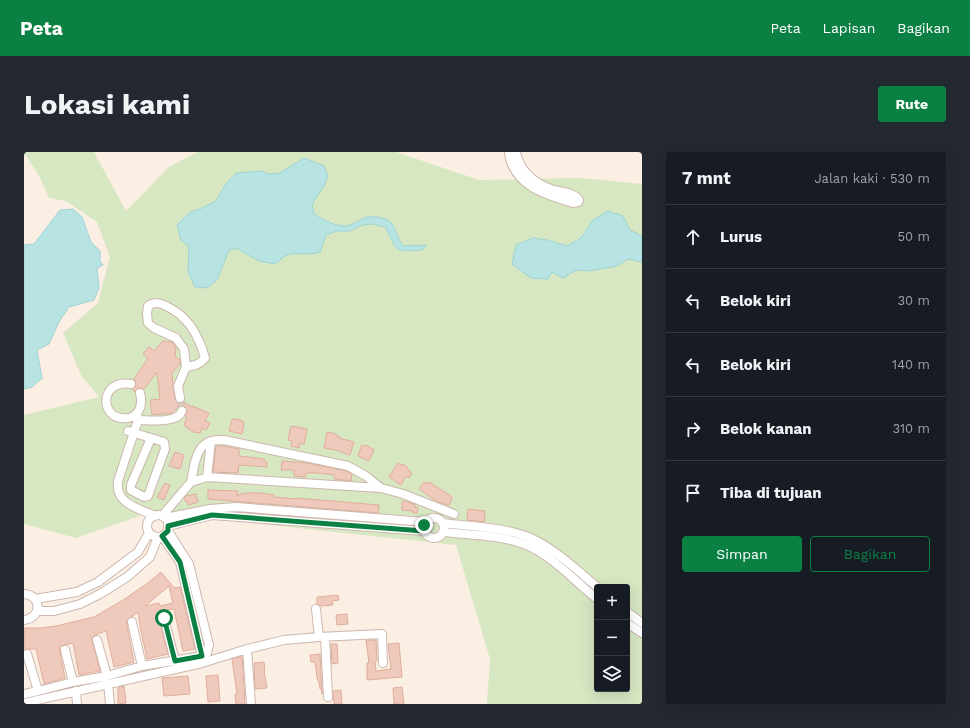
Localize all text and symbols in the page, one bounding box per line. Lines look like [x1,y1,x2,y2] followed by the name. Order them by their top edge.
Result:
[20,17,63,40] text: Peta
[771,20,801,36] text: Peta
[823,20,875,36] text: Lapisan
[897,20,950,36] text: Bagikan
[878,86,946,122] button: Rute
[24,88,190,121] text: Lokasi kami
[682,168,731,188] text: 7 mnt
[814,171,930,186] text: Jalan kaki · 530 m
[682,226,704,248] icon: ahead
[720,228,762,246] text: Lurus
[898,229,930,244] text: 50 m
[682,290,704,312] icon: left
[720,292,791,310] text: Belok kiri
[898,293,930,308] text: 30 m
[682,354,704,376] icon: left
[720,356,791,374] text: Belok kiri
[892,357,930,372] text: 140 m
[682,418,704,440] icon: right
[720,420,811,438] text: Belok kanan
[892,421,930,436] text: 310 m
[682,482,704,504] icon: arrive
[720,484,822,502] text: Tiba di tujuan
[415,516,433,534] route end
[682,536,802,572] button: Simpan
[810,536,930,572] button: Bagikan
[594,584,630,692] map controls
[594,584,630,620] button: +
[155,609,173,627] route start
[594,620,630,656] button: −
[594,656,630,692] button: layers

